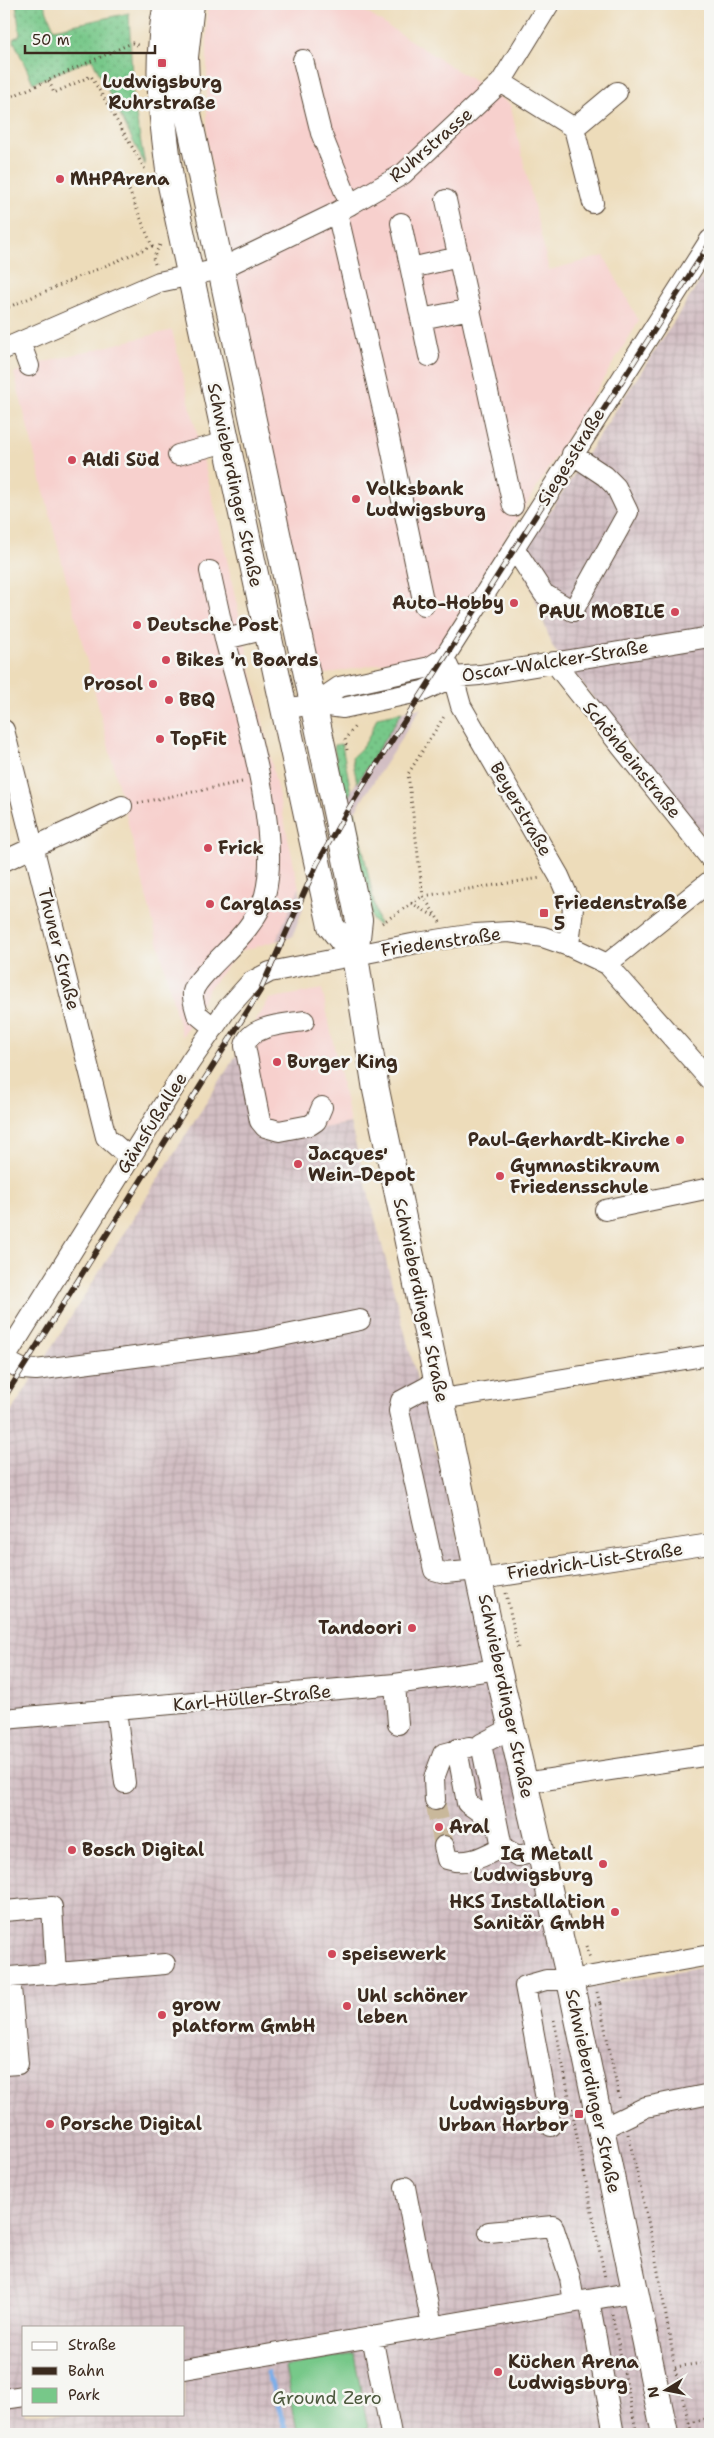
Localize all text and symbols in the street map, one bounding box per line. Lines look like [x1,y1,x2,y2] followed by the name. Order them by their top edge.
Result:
[25,22,155,54] scale bar
[32,30,70,50] text: 50 m
[156,57,168,69] marker: Ludwigsburg Ruhrstraße
[102,70,222,115] place label: Ludwigsburg Ruhrstraße
[384,102,478,188] street label: Ruhrstrasse
[70,167,170,191] place label: MHPArena
[54,173,66,185] marker: MHPArena
[202,381,268,589] street label: Schwieberdinger Straße
[531,404,611,510] street label: Siegesstraße
[82,448,160,472] place label: Aldi Süd
[66,454,78,466] marker: Aldi Süd
[366,477,486,522] place label: Volksbank Ludwigsburg
[350,493,362,505] marker: Volksbank Ludwigsburg
[392,591,504,615] place label: Auto-Hobby
[508,597,520,609] marker: Auto-Hobby
[538,600,665,624] place label: PAUL MOBILE
[669,606,681,618] marker: PAUL MOBILE
[147,613,279,637] place label: Deutsche Post
[131,619,143,631] marker: Deutsche Post
[460,634,650,688] street label: Oscar-Walcker-Straße
[176,648,319,672] place label: Bikes 'n Boards
[160,654,172,666] marker: Bikes 'n Boards
[84,672,143,696] place label: Prosol
[147,678,159,690] marker: Prosol
[179,688,215,712] place label: BBQ
[163,694,175,706] marker: BBQ
[577,696,687,824] street label: Schönbeinstraße
[170,727,227,751] place label: TopFit
[154,733,166,745] marker: TopFit
[484,758,558,860] street label: Beyerstraße
[218,836,264,860] place label: Frick
[202,842,214,854] marker: Frick
[32,885,86,1013] street label: Thuner Straße
[554,891,687,936] place label: Friedenstraße 5
[220,892,301,916] place label: Carglass
[204,898,216,910] marker: Carglass
[538,907,550,919] marker: Friedenstraße 5
[379,922,503,962] street label: Friedenstraße
[287,1050,398,1074] place label: Burger King
[271,1056,283,1068] marker: Burger King
[111,1068,193,1178] street label: Gänsfußallee
[468,1128,670,1152] place label: Paul-Gerhardt-Kirche
[674,1134,686,1146] marker: Paul-Gerhardt-Kirche
[308,1142,416,1187] place label: Jacques' Wein-Depot
[510,1154,660,1199] place label: Gymnastikraum Friedensschule
[292,1158,304,1170] marker: Jacques' Wein-Depot
[494,1170,506,1182] marker: Gymnastikraum Friedensschule
[388,1196,454,1404] street label: Schwieberdinger Straße
[506,1537,684,1585] street label: Friedrich-List-Straße
[473,1592,539,1800] street label: Schwieberdinger Straße
[318,1616,402,1640] place label: Tandoori
[406,1622,418,1634] marker: Tandoori
[172,1679,332,1717] street label: Karl-Hüller-Straße
[449,1815,490,1839] place label: Aral
[433,1821,445,1833] marker: Aral
[82,1838,204,1862] place label: Bosch Digital
[473,1842,593,1887] place label: IG Metall Ludwigsburg
[66,1844,78,1856] marker: Bosch Digital
[597,1858,609,1870] marker: IG Metall Ludwigsburg
[449,1890,605,1935] place label: HKS Installation Sanitär GmbH
[609,1906,621,1918] marker: HKS Installation Sanitär GmbH
[342,1942,447,1966] place label: speisewerk
[326,1948,338,1960] marker: speisewerk
[357,1984,468,2029] place label: Uhl schöner leben
[560,1987,626,2195] street label: Schwieberdinger Straße
[172,1993,316,2038] place label: grow platform GmbH
[341,2000,353,2012] marker: Uhl schöner leben
[156,2009,168,2021] marker: grow platform GmbH
[439,2092,569,2137] place label: Ludwigsburg Urban Harbor
[573,2108,585,2120] marker: Ludwigsburg Urban Harbor
[60,2112,202,2136] place label: Porsche Digital
[44,2118,56,2130] marker: Porsche Digital
[22,2326,185,2416] legend
[68,2335,116,2355] text: Straße
[508,2350,640,2395] place label: Küchen Arena Ludwigsburg
[68,2361,104,2381] text: Bahn
[492,2366,504,2378] marker: Küchen Arena Ludwigsburg
[642,2366,692,2416] north arrow
[68,2385,100,2405] text: Park
[643,2385,663,2399] text: N
[272,2386,382,2410] park label: Ground Zero

